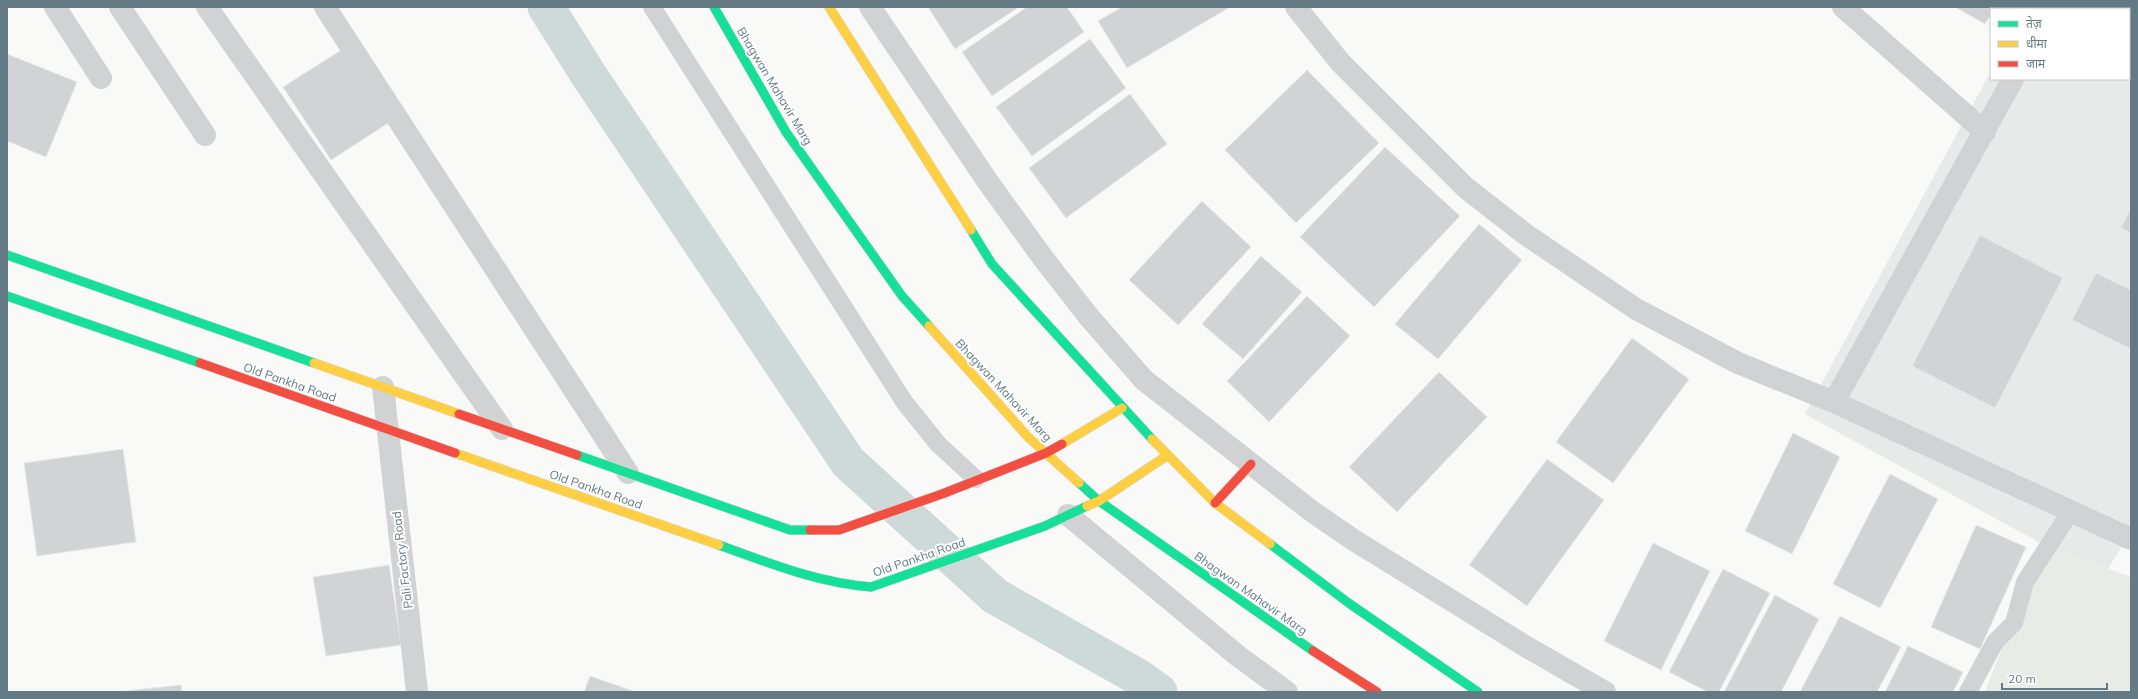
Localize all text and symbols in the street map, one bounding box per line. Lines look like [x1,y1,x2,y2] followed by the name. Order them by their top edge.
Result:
[1990,8,2130,80] legend
[2026,16,2043,31] text: तेज़
[734,24,816,148] street label: Bhagwan Mahavir Marg
[2026,36,2048,51] text: धीमा
[2026,56,2046,71] text: जाम
[953,336,1055,444] street label: Bhagwan Mahavir Marg
[242,359,338,405] street label: Old Pankha Road
[548,466,644,512] street label: Old Pankha Road
[389,511,415,609] street label: Pali Factory Road
[871,534,967,580] street label: Old Pankha Road
[1192,548,1310,638] street label: Bhagwan Mahavir Marg
[2002,665,2107,691] scale bar
[2008,671,2036,686] text: 20 m

